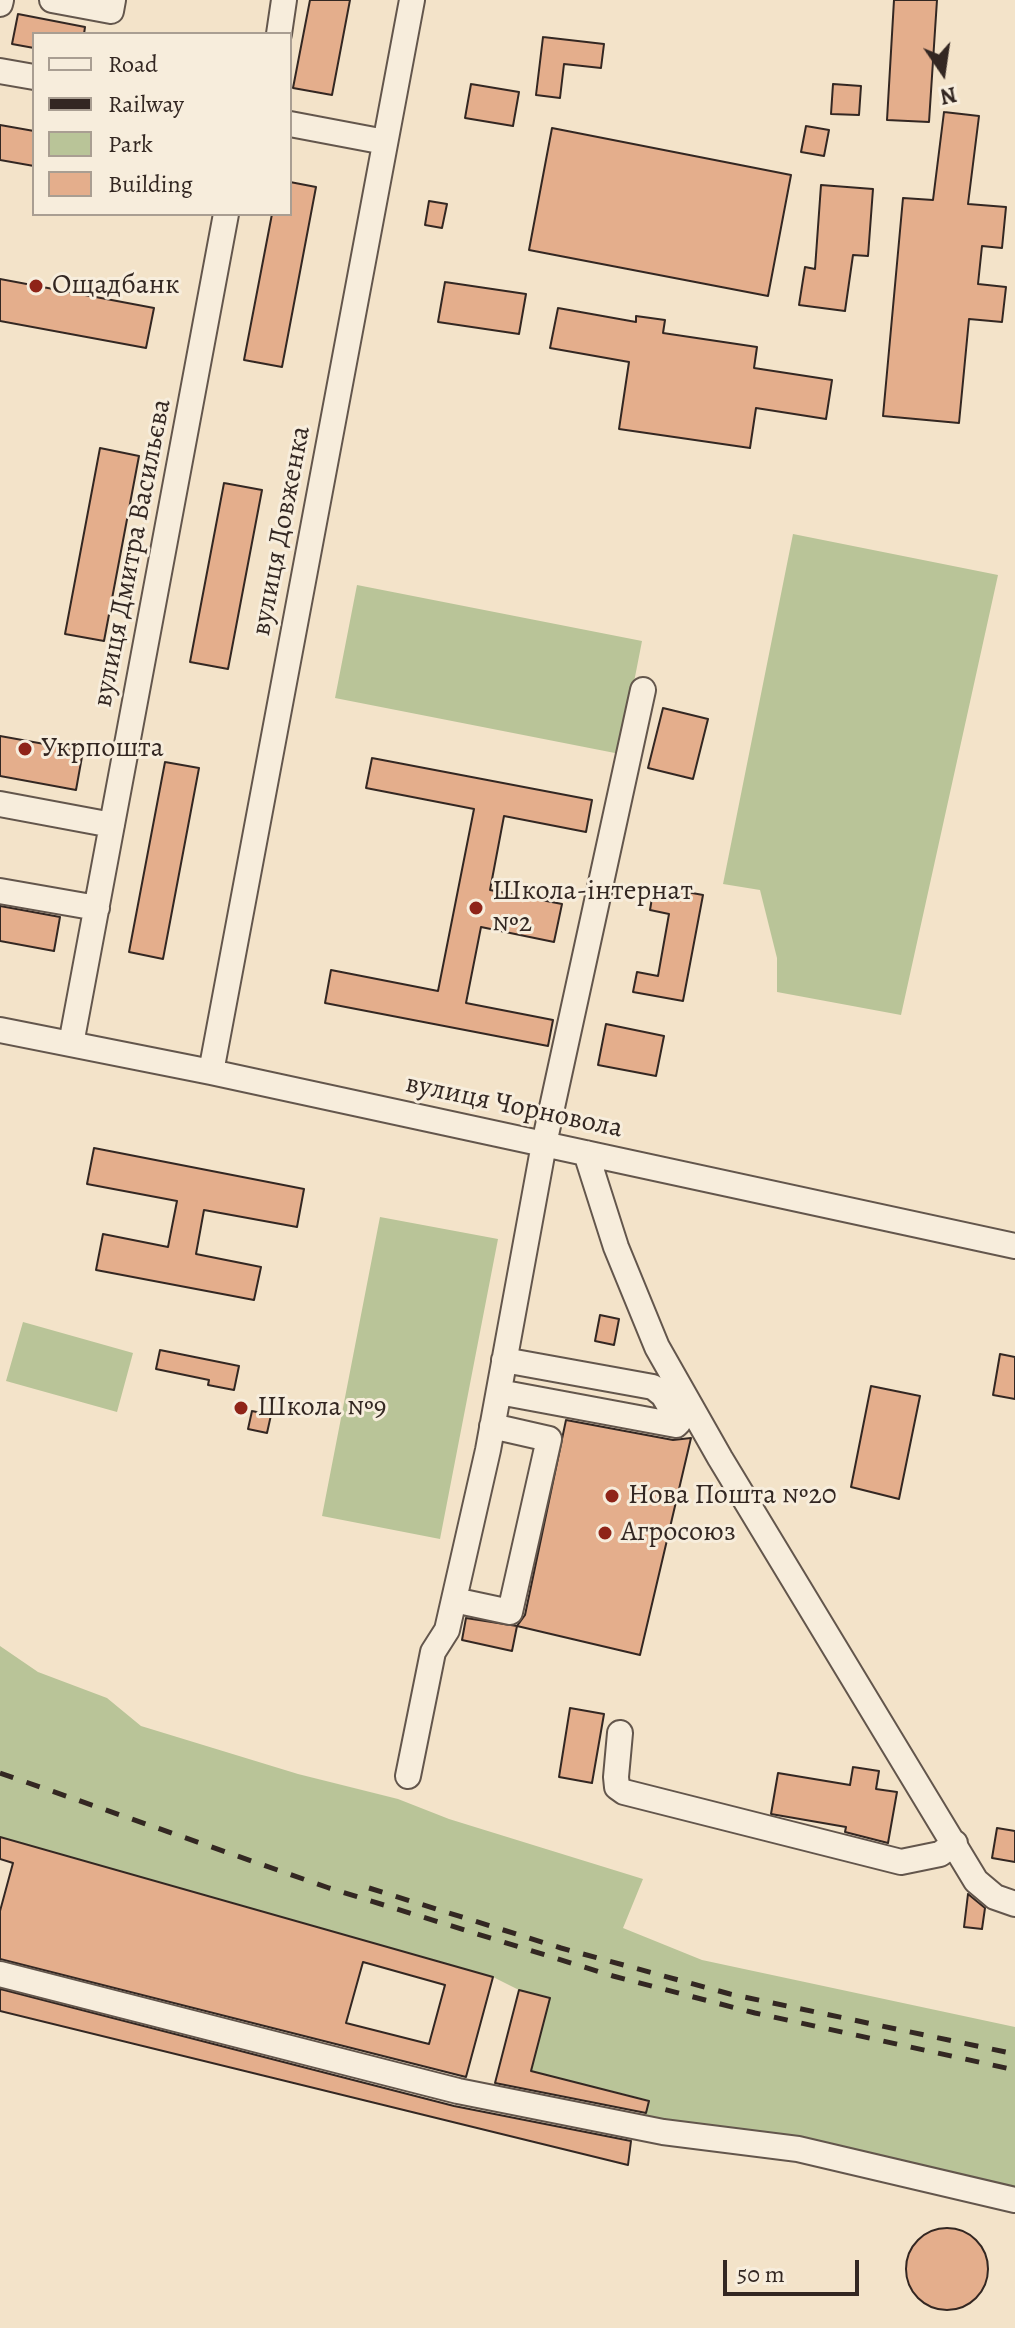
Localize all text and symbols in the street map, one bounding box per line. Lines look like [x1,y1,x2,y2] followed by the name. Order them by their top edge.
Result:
[32,32,292,216] legend
[903,32,983,112] north arrow
[108,48,158,80] text: Road
[937,79,960,112] text: N
[108,88,184,120] text: Railway
[108,128,153,160] text: Park
[108,168,193,200] text: Building
[52,269,179,303] place label: Ощадбанк
[27,277,45,295] marker: Ощадбанк
[87,396,179,710] street label: вулиця Дмитра Васильєва
[245,423,319,639] street label: вулиця Довженка
[41,732,164,766] place label: Укрпошта
[16,740,34,758] marker: Укрпошта
[492,875,693,941] place label: Школа-інтернат №2
[467,899,485,917] marker: Школа-інтернат №2
[403,1068,625,1146] street label: вулиця Чорновола
[257,1391,386,1425] place label: Школа №9
[232,1399,250,1417] marker: Школа №9
[628,1479,837,1513] place label: Нова Пошта №20
[603,1487,621,1505] marker: Нова Пошта №20
[621,1516,736,1550] place label: Агросоюз
[596,1524,614,1542] marker: Агросоюз
[727,2244,863,2294] scale bar
[737,2258,785,2290] text: 50 m

